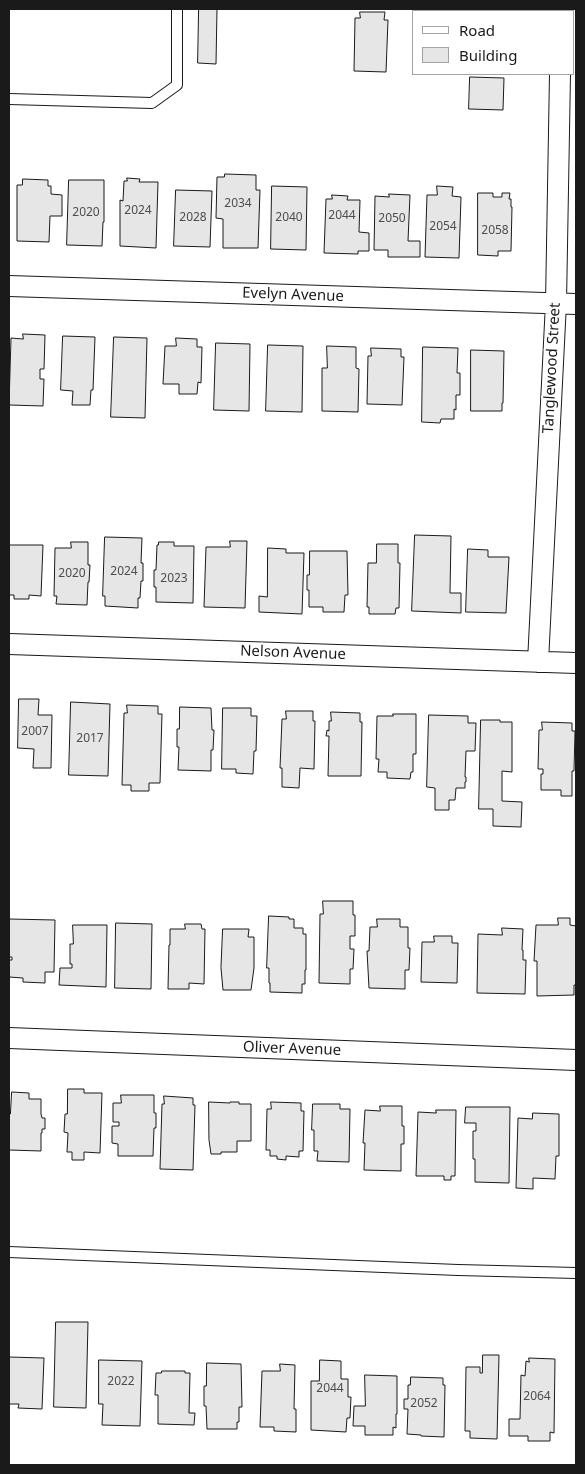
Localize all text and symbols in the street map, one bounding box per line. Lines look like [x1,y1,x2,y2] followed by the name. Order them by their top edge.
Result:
[412,10,575,75] legend
[459,20,495,40] text: Road
[459,45,517,65] text: Building
[224,197,252,211] house number: 2034
[124,204,152,218] house number: 2024
[72,206,100,220] house number: 2020
[328,209,356,223] house number: 2044
[179,211,207,225] house number: 2028
[275,211,303,225] house number: 2040
[378,212,406,226] house number: 2050
[429,220,457,234] house number: 2054
[481,224,509,238] house number: 2058
[242,284,344,306] street label: Evelyn Avenue
[540,302,564,434] street label: Tanglewood Street
[110,565,138,579] house number: 2024
[58,567,86,581] house number: 2020
[160,572,188,586] house number: 2023
[240,642,346,664] street label: Nelson Avenue
[21,725,49,739] house number: 2007
[76,732,104,746] house number: 2017
[243,1038,341,1060] street label: Oliver Avenue
[107,1375,135,1389] house number: 2022
[316,1382,344,1396] house number: 2044
[523,1390,551,1404] house number: 2064
[410,1397,438,1411] house number: 2052

